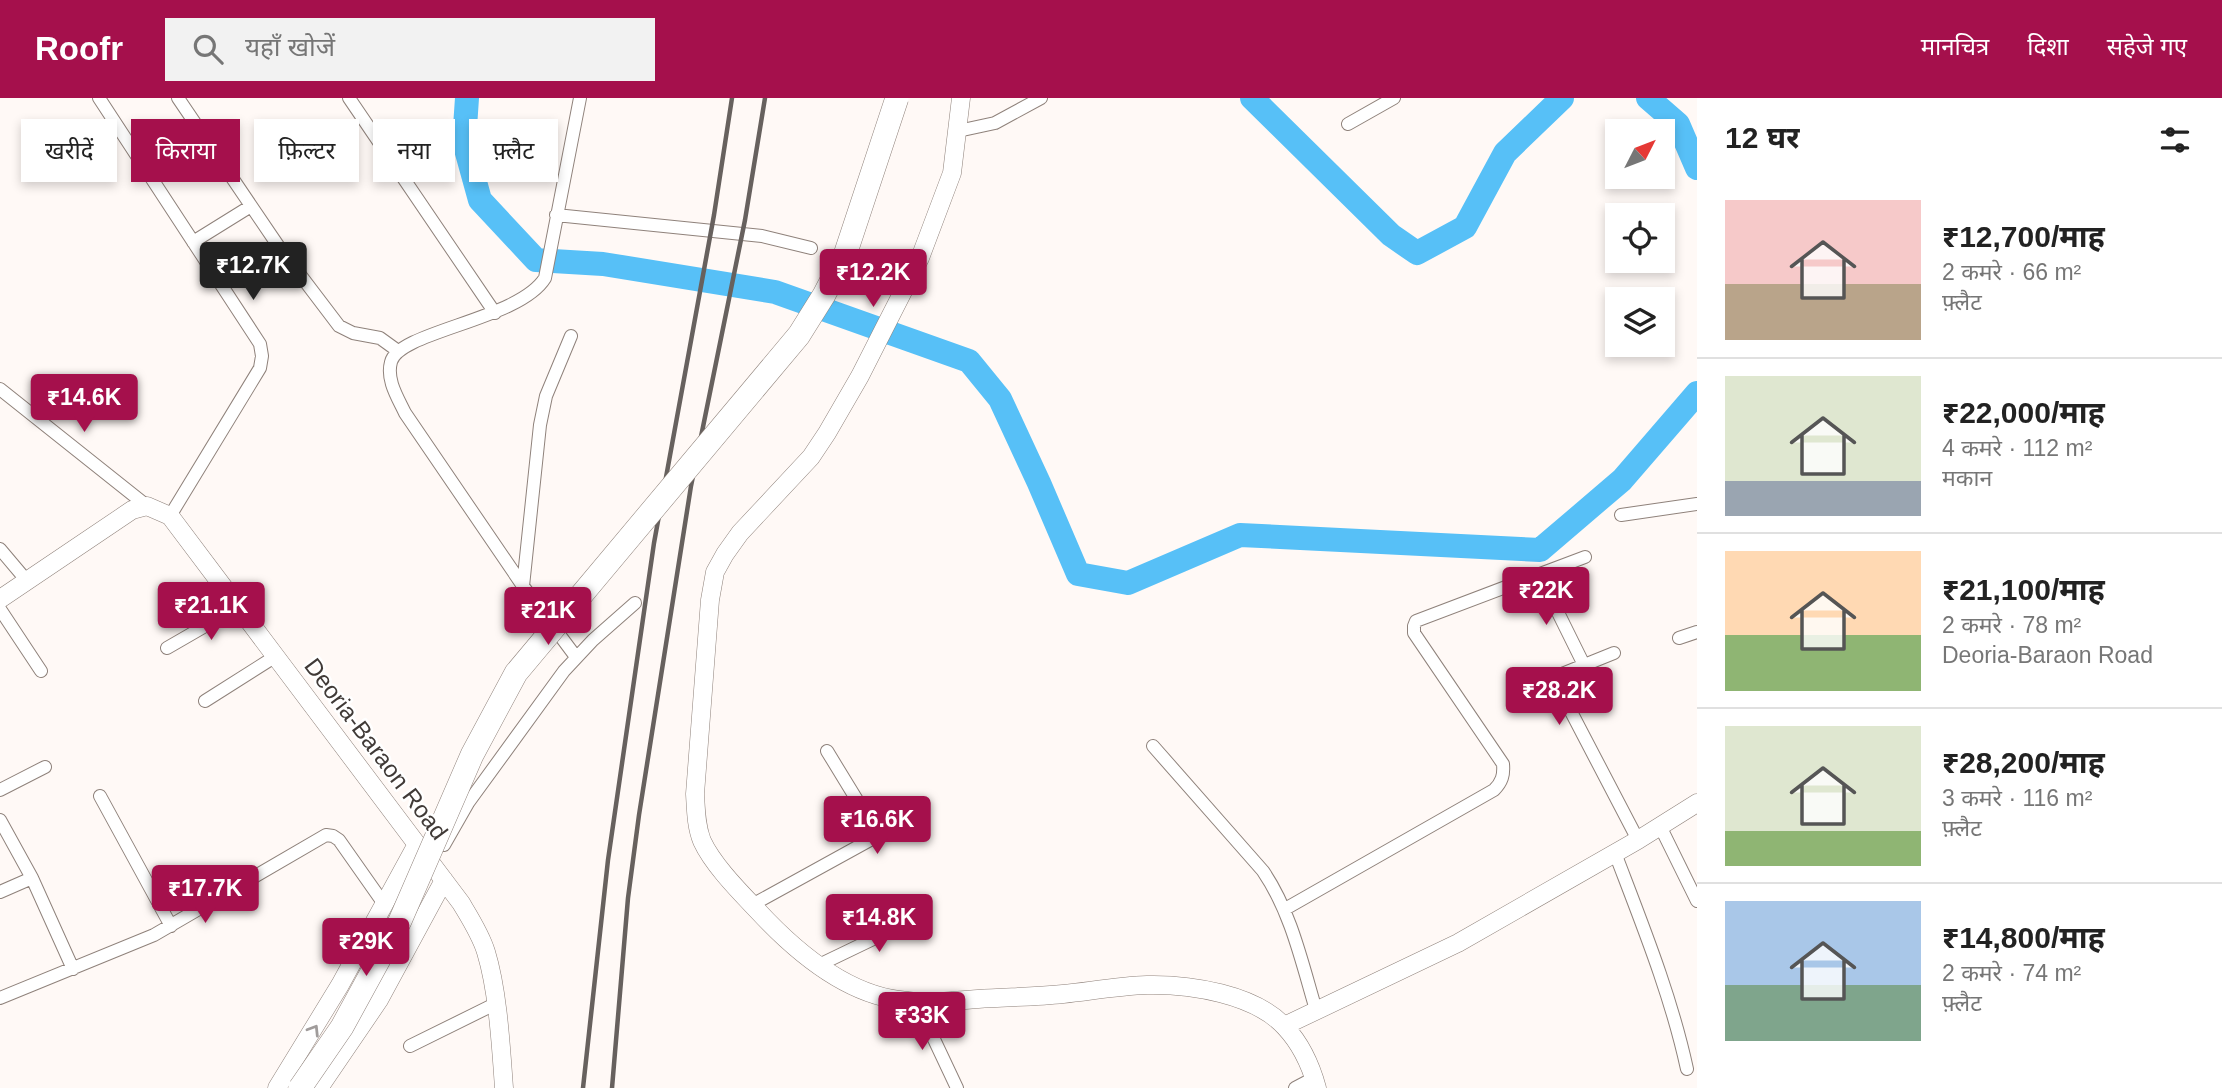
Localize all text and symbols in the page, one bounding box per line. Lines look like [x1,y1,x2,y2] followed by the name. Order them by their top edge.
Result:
[165,18,655,81] search box
[35,30,123,67] text: Roofr
[189,30,227,68] icon: search
[245,32,335,62] text: यहाँ खोजें
[1921,33,1989,60] text: मानचित्र
[2027,33,2069,60] text: दिशा
[2107,33,2187,60] text: सहेजे गए
[21,119,117,182] chip: खरीदें
[131,119,240,182] chip: किराया
[254,119,359,182] chip: फ़िल्टर
[373,119,455,182] chip: नया
[469,119,558,182] chip: फ़्लैट
[1605,119,1675,189] north arrow
[1605,119,1675,357] map controls
[1725,121,1799,154] text: 12 घर
[2156,121,2194,159] icon: filters
[1605,203,1675,273] button: locate
[1942,220,2105,253] text: ₹12,700/माह
[1781,228,1865,312] icon: home
[196,242,310,302] pin: ₹12.7K
[816,250,930,309] pin: ₹12.2K
[216,252,290,278] text: ₹12.7K
[836,259,910,285] text: ₹12.2K
[1942,259,2081,285] text: 2 कमरे · 66 m²
[1605,287,1675,357] button: layers
[1942,289,1982,315] text: फ़्लैट
[27,374,141,434] pin: ₹14.6K
[47,384,121,410] text: ₹14.6K
[1942,396,2105,429] text: ₹22,000/माह
[1781,404,1865,488] icon: home
[1942,435,2092,461] text: 4 कमरे · 112 m²
[1942,465,1992,491] text: मकान
[1505,568,1587,627] pin: ₹22K
[1942,573,2105,606] text: ₹21,100/माह
[1518,577,1574,603] text: ₹22K
[1781,579,1865,663] icon: home
[154,582,268,642] pin: ₹21.1K
[507,588,589,647] pin: ₹21K
[174,592,248,618] text: ₹21.1K
[520,597,576,623] text: ₹21K
[1942,612,2081,638] text: 2 कमरे · 78 m²
[1942,642,2153,668] text: Deoria-Baraon Road
[299,653,453,845] street label: Deoria-Baraon Road
[1502,668,1616,727] pin: ₹28.2K
[1522,677,1596,703] text: ₹28.2K
[1942,746,2105,779] text: ₹28,200/माह
[1781,754,1865,838] icon: home
[1942,785,2092,811] text: 3 कमरे · 116 m²
[820,796,934,856] pin: ₹16.6K
[840,806,914,832] text: ₹16.6K
[1942,815,1982,841] text: फ़्लैट
[148,866,262,925] pin: ₹17.7K
[168,875,242,901] text: ₹17.7K
[822,894,936,954] pin: ₹14.8K
[842,904,916,930] text: ₹14.8K
[325,918,407,978] pin: ₹29K
[1942,921,2105,954] text: ₹14,800/माह
[338,928,394,954] text: ₹29K
[1781,929,1865,1013] icon: home
[1942,960,2081,986] text: 2 कमरे · 74 m²
[1942,990,1982,1016] text: फ़्लैट
[881,992,963,1052] pin: ₹33K
[894,1002,950,1028] text: ₹33K
[305,1025,318,1038] one-way arrow

